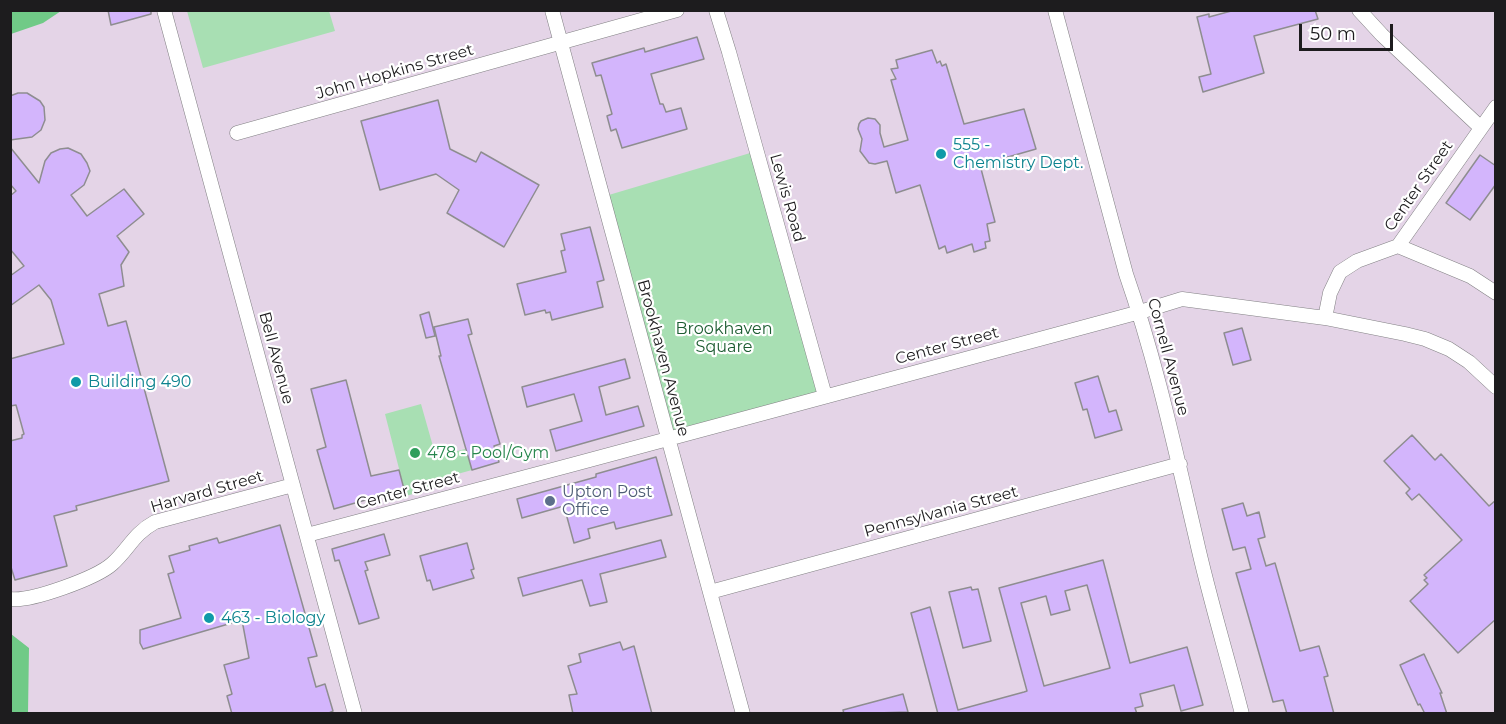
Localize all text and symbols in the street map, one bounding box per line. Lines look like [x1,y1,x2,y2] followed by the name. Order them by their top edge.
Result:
[1302,12,1396,50] scale bar
[1310,23,1356,45] text: 50 m
[314,40,476,104] street label: John Hopkins Street
[953,135,1083,173] place label: 555 - Chemistry Dept.
[1381,137,1457,235] street label: Center Street
[934,147,948,161] marker: 555 - Chemistry Dept.
[765,152,809,244] street label: Lewis Road
[633,278,693,438] street label: Brookhaven Avenue
[1143,296,1193,418] street label: Cornell Avenue
[254,310,298,406] street label: Bell Avenue
[676,319,772,357] park label: Brookhaven Square
[893,323,1001,369] street label: Center Street
[88,372,191,392] place label: Building 490
[69,375,83,389] marker: Building 490
[427,443,549,463] place label: 478 - Pool/Gym
[408,446,422,460] marker: 478 - Pool/Gym
[148,467,266,517] street label: Harvard Street
[354,468,462,514] street label: Center Street
[562,482,652,520] place label: Upton Post Office
[862,482,1020,542] street label: Pennsylvania Street
[543,494,557,508] marker: Upton Post Office
[221,608,325,628] place label: 463 - Biology
[202,611,216,625] marker: 463 - Biology

